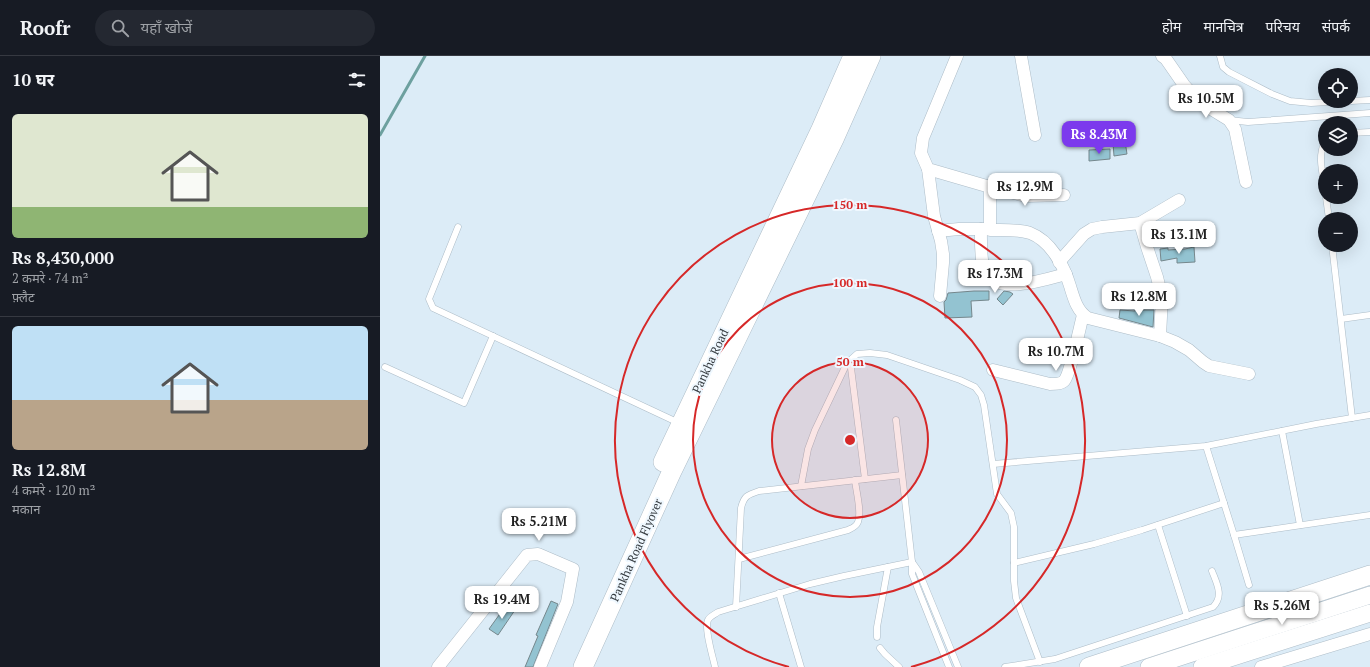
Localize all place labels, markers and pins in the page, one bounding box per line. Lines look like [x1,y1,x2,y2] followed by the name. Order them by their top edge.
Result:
[1165,85,1247,119] pin: Rs 10.5M
[1058,121,1140,155] pin: Rs 8.43M
[984,173,1066,207] pin: Rs 12.9M
[1138,221,1220,255] pin: Rs 13.1M
[954,260,1036,294] pin: Rs 17.3M
[1098,283,1180,317] pin: Rs 12.8M
[1015,338,1097,372] pin: Rs 10.7M
[843,433,857,447] centre of rings
[498,508,580,542] pin: Rs 5.21M
[461,586,543,620] pin: Rs 19.4M
[1241,592,1323,626] pin: Rs 5.26M

